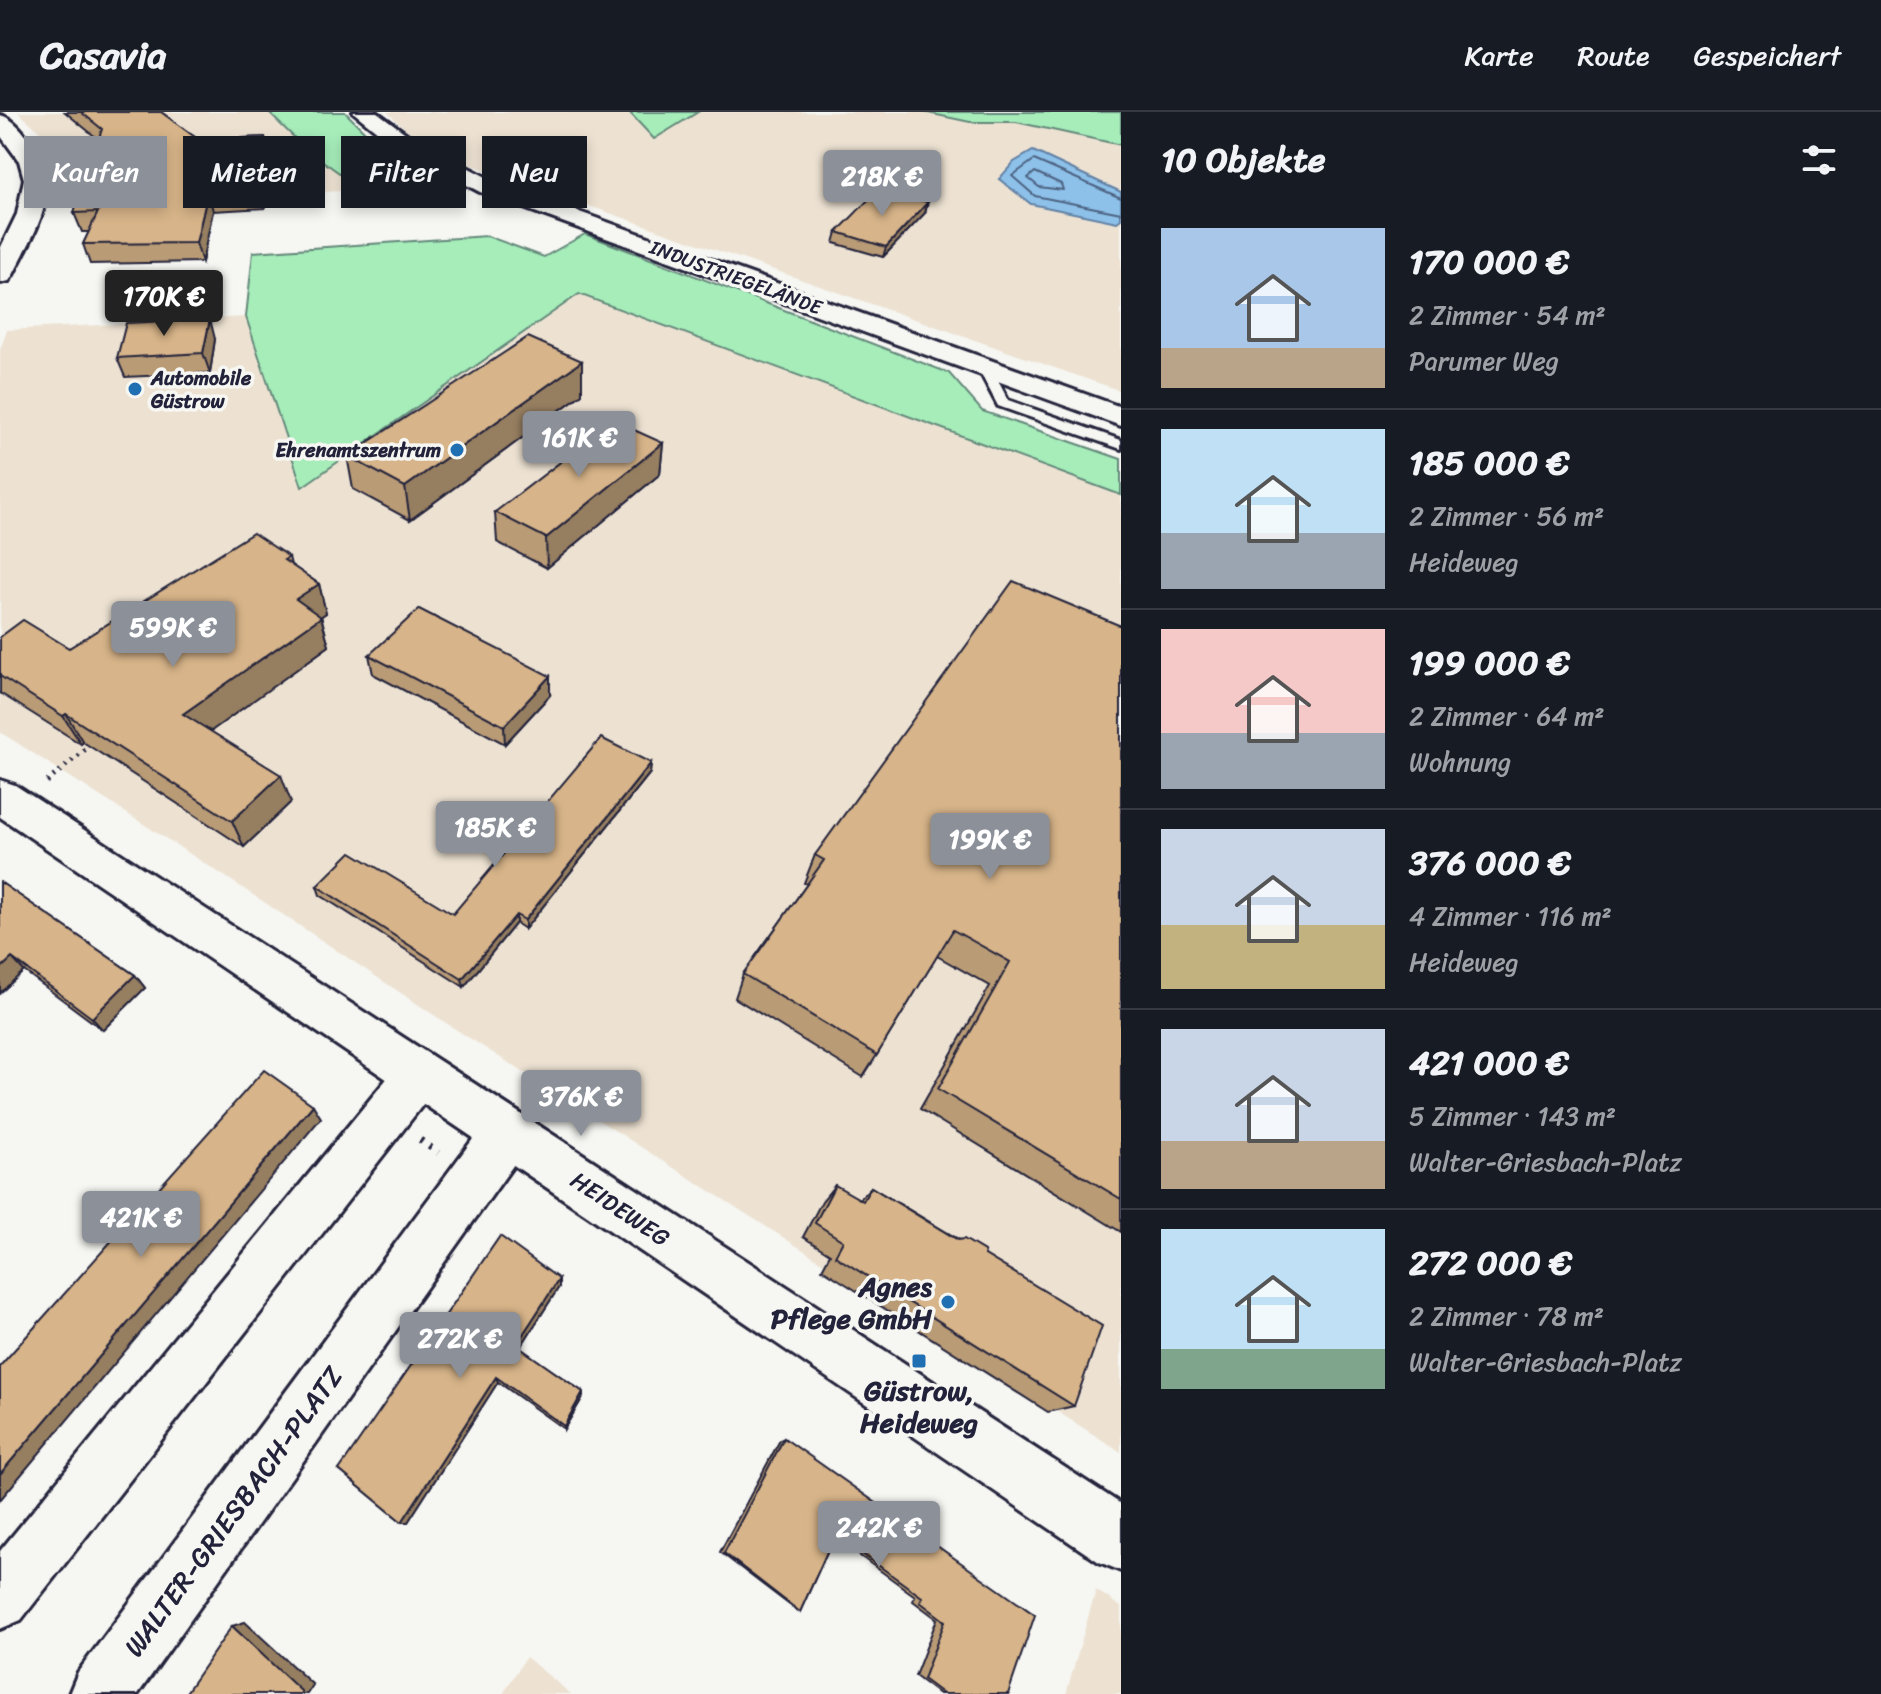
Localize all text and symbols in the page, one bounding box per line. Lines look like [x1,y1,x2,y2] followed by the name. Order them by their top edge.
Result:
[40,22,167,89] text: Casavia
[1464,31,1534,80] text: Karte
[1578,31,1650,80] text: Route
[1694,31,1841,80] text: Gespeichert
[1161,130,1326,190] text: 10 Objekte
[24,136,167,208] chip: Kaufen
[183,136,325,208] chip: Mieten
[341,136,466,208] chip: Filter
[482,136,587,208] chip: Neu
[1797,138,1841,182] icon: filters
[817,150,947,218] pin: 218K €
[841,153,923,199] text: 218K €
[644,230,829,326] street label: INDUSTRIEGELÄNDE
[1409,232,1569,292] text: 170 000 €
[1225,260,1321,356] icon: home
[99,270,229,338] pin: 170K €
[123,273,205,319] text: 170K €
[1409,292,1606,338] text: 2 Zimmer · 54 m²
[1409,338,1559,384] text: Parumer Weg
[150,361,252,419] place label: Automobile Güstrow
[126,380,144,398] marker: Automobile Güstrow
[514,411,644,479] pin: 161K €
[541,414,617,460] text: 161K €
[275,433,441,468] place label: Ehrenamtszentrum
[1409,433,1570,493] text: 185 000 €
[448,441,466,459] marker: Ehrenamtszentrum
[1225,461,1321,557] icon: home
[1409,493,1604,539] text: 2 Zimmer · 56 m²
[1409,539,1519,585] text: Heideweg
[108,601,238,669] pin: 599K €
[129,604,217,650] text: 599K €
[1409,633,1570,693] text: 199 000 €
[1225,661,1321,757] icon: home
[1409,693,1605,739] text: 2 Zimmer · 64 m²
[1409,739,1511,785] text: Wohnung
[430,801,560,869] pin: 185K €
[454,804,536,850] text: 185K €
[925,813,1055,881] pin: 199K €
[949,816,1031,862] text: 199K €
[1409,833,1571,893] text: 376 000 €
[1225,861,1321,957] icon: home
[1409,893,1612,939] text: 4 Zimmer · 116 m²
[1409,939,1519,985] text: Heideweg
[1409,1033,1569,1093] text: 421 000 €
[1225,1061,1321,1157] icon: home
[516,1070,646,1138] pin: 376K €
[539,1073,623,1119] text: 376K €
[1409,1093,1616,1139] text: 5 Zimmer · 143 m²
[1409,1139,1682,1185] text: Walter-Griesbach-Platz
[561,1160,679,1258] street label: HEIDEWEG
[76,1191,206,1259] pin: 421K €
[100,1194,182,1240] text: 421K €
[1409,1233,1572,1293] text: 272 000 €
[1225,1261,1321,1357] icon: home
[771,1262,933,1343] place label: Agnes Pflege GmbH
[939,1293,957,1311] marker: Agnes Pflege GmbH
[1409,1293,1604,1339] text: 2 Zimmer · 78 m²
[395,1312,525,1380] pin: 272K €
[418,1315,502,1361] text: 272K €
[1409,1339,1682,1385] text: Walter-Griesbach-Platz
[910,1352,928,1370] marker: Güstrow, Heideweg
[110,1355,356,1668] street label: WALTER-GRIESBACH-PLATZ
[860,1366,978,1447] place label: Güstrow, Heideweg
[814,1501,944,1569] pin: 242K €
[836,1504,922,1550] text: 242K €

